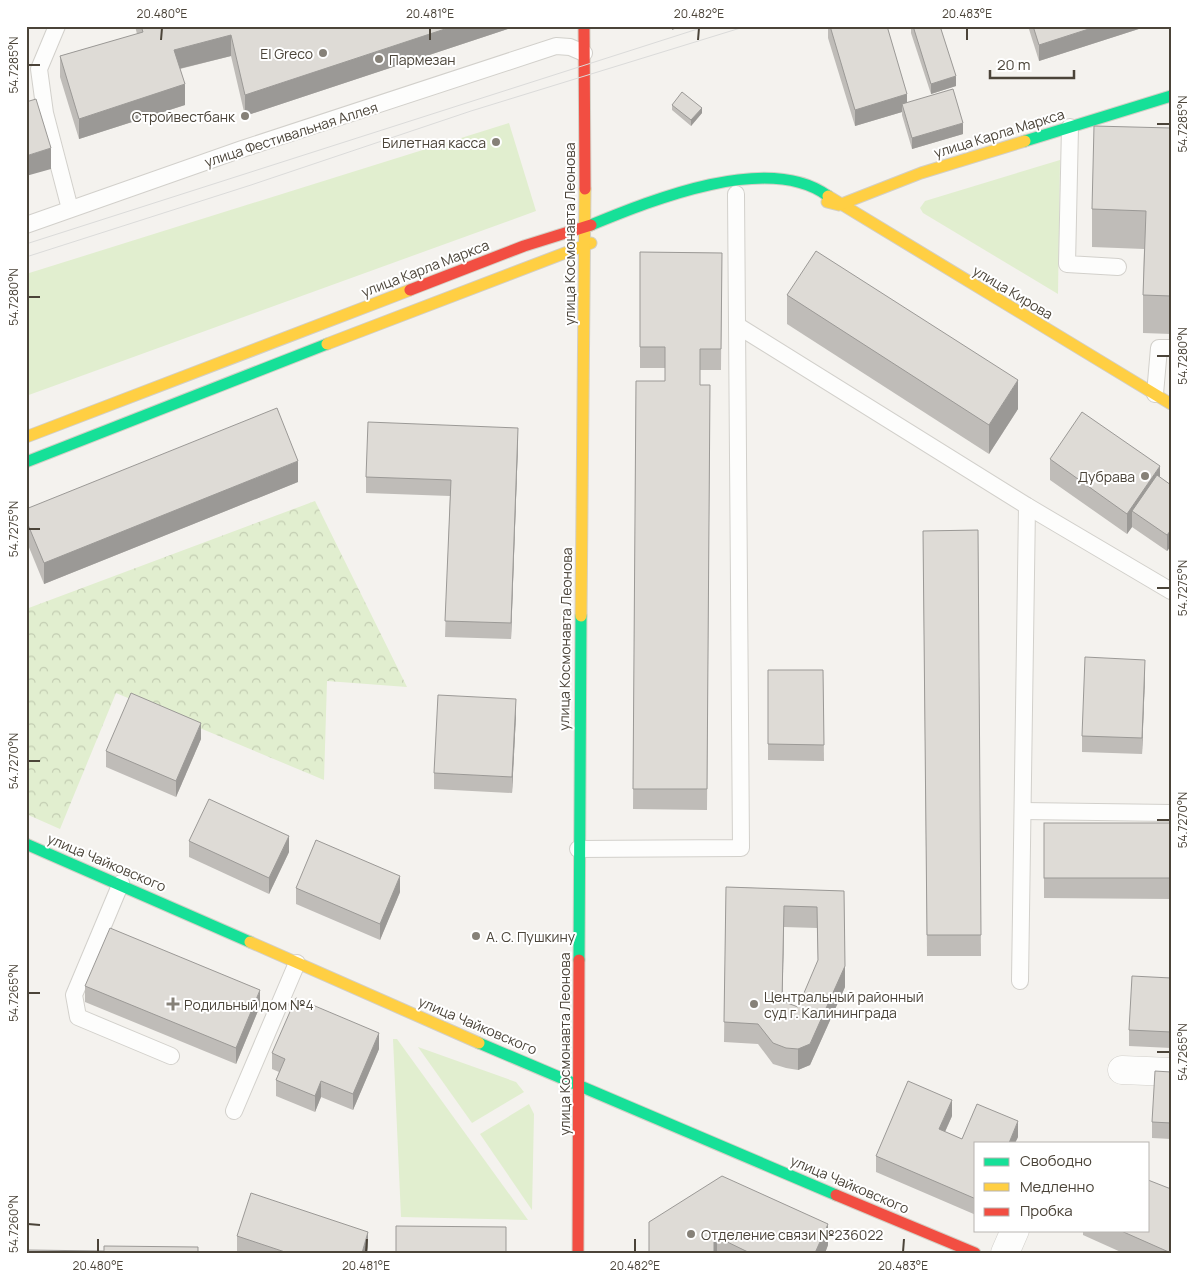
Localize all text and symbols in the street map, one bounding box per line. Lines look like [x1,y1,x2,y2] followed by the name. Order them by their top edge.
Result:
[137,5,188,22] text: 20.480°E
[406,5,454,22] text: 20.481°E
[674,5,724,22] text: 20.482°E
[942,5,992,22] text: 20.483°E
[5,36,22,94] text: 54.7285°N
[260,44,313,63] place label: El Greco
[317,47,329,59] marker: El Greco
[990,48,1073,80] scale bar
[389,50,455,69] place label: Пармезан
[373,53,385,65] marker: Пармезан
[997,54,1030,75] text: 20 m
[1174,95,1191,153] text: 54.7285°N
[202,97,380,171] street label: улица Фестивальная Аллея
[931,104,1067,162] street label: улица Карла Маркса
[132,107,236,126] place label: Стройвестбанк
[239,110,251,122] marker: Стройвестбанк
[382,133,486,152] place label: Билетная касса
[490,136,502,148] marker: Билетная касса
[560,142,579,326] street label: улица Космонавта Леонова
[358,235,492,301] street label: улица Карла Маркса
[969,261,1057,323] street label: улица Кирова
[5,268,22,326] text: 54.7280°N
[1174,327,1191,385] text: 54.7280°N
[1078,467,1135,486] place label: Дубрава
[1139,470,1151,482] marker: Дубрава
[5,501,22,557] text: 54.7275°N
[554,547,576,731] street label: улица Космонавта Леонова
[1174,560,1191,616] text: 54.7275°N
[5,733,22,789] text: 54.7270°N
[1174,792,1191,848] text: 54.7270°N
[45,828,169,896] street label: улица Чайковского
[486,927,576,946] place label: А. С. Пушкину
[470,930,482,942] marker: А. С. Пушкину
[555,952,574,1136] street label: улица Космонавта Леонова
[5,964,22,1022] text: 54.7265°N
[764,987,924,1022] place label: Центральный районный суд г. Калининграда
[416,991,540,1059] street label: улица Чайковского
[184,995,314,1014] place label: Родильный дом №4
[166,997,180,1011] marker: Родильный дом №4
[748,998,760,1010] marker: Центральный районный суд г. Калининграда
[1174,1023,1191,1081] text: 54.7265°N
[974,1142,1150,1232] legend
[788,1150,912,1218] street label: улица Чайковского
[1020,1150,1092,1171] text: Свободно
[1020,1176,1094,1197] text: Медленно
[5,1195,22,1253] text: 54.7260°N
[1020,1200,1073,1221] text: Пробка
[701,1225,883,1244] place label: Отделение связи №236022
[685,1228,697,1240] marker: Отделение связи №236022
[73,1257,124,1274] text: 20.480°E
[342,1257,390,1274] text: 20.481°E
[610,1257,660,1274] text: 20.482°E
[878,1257,928,1274] text: 20.483°E

